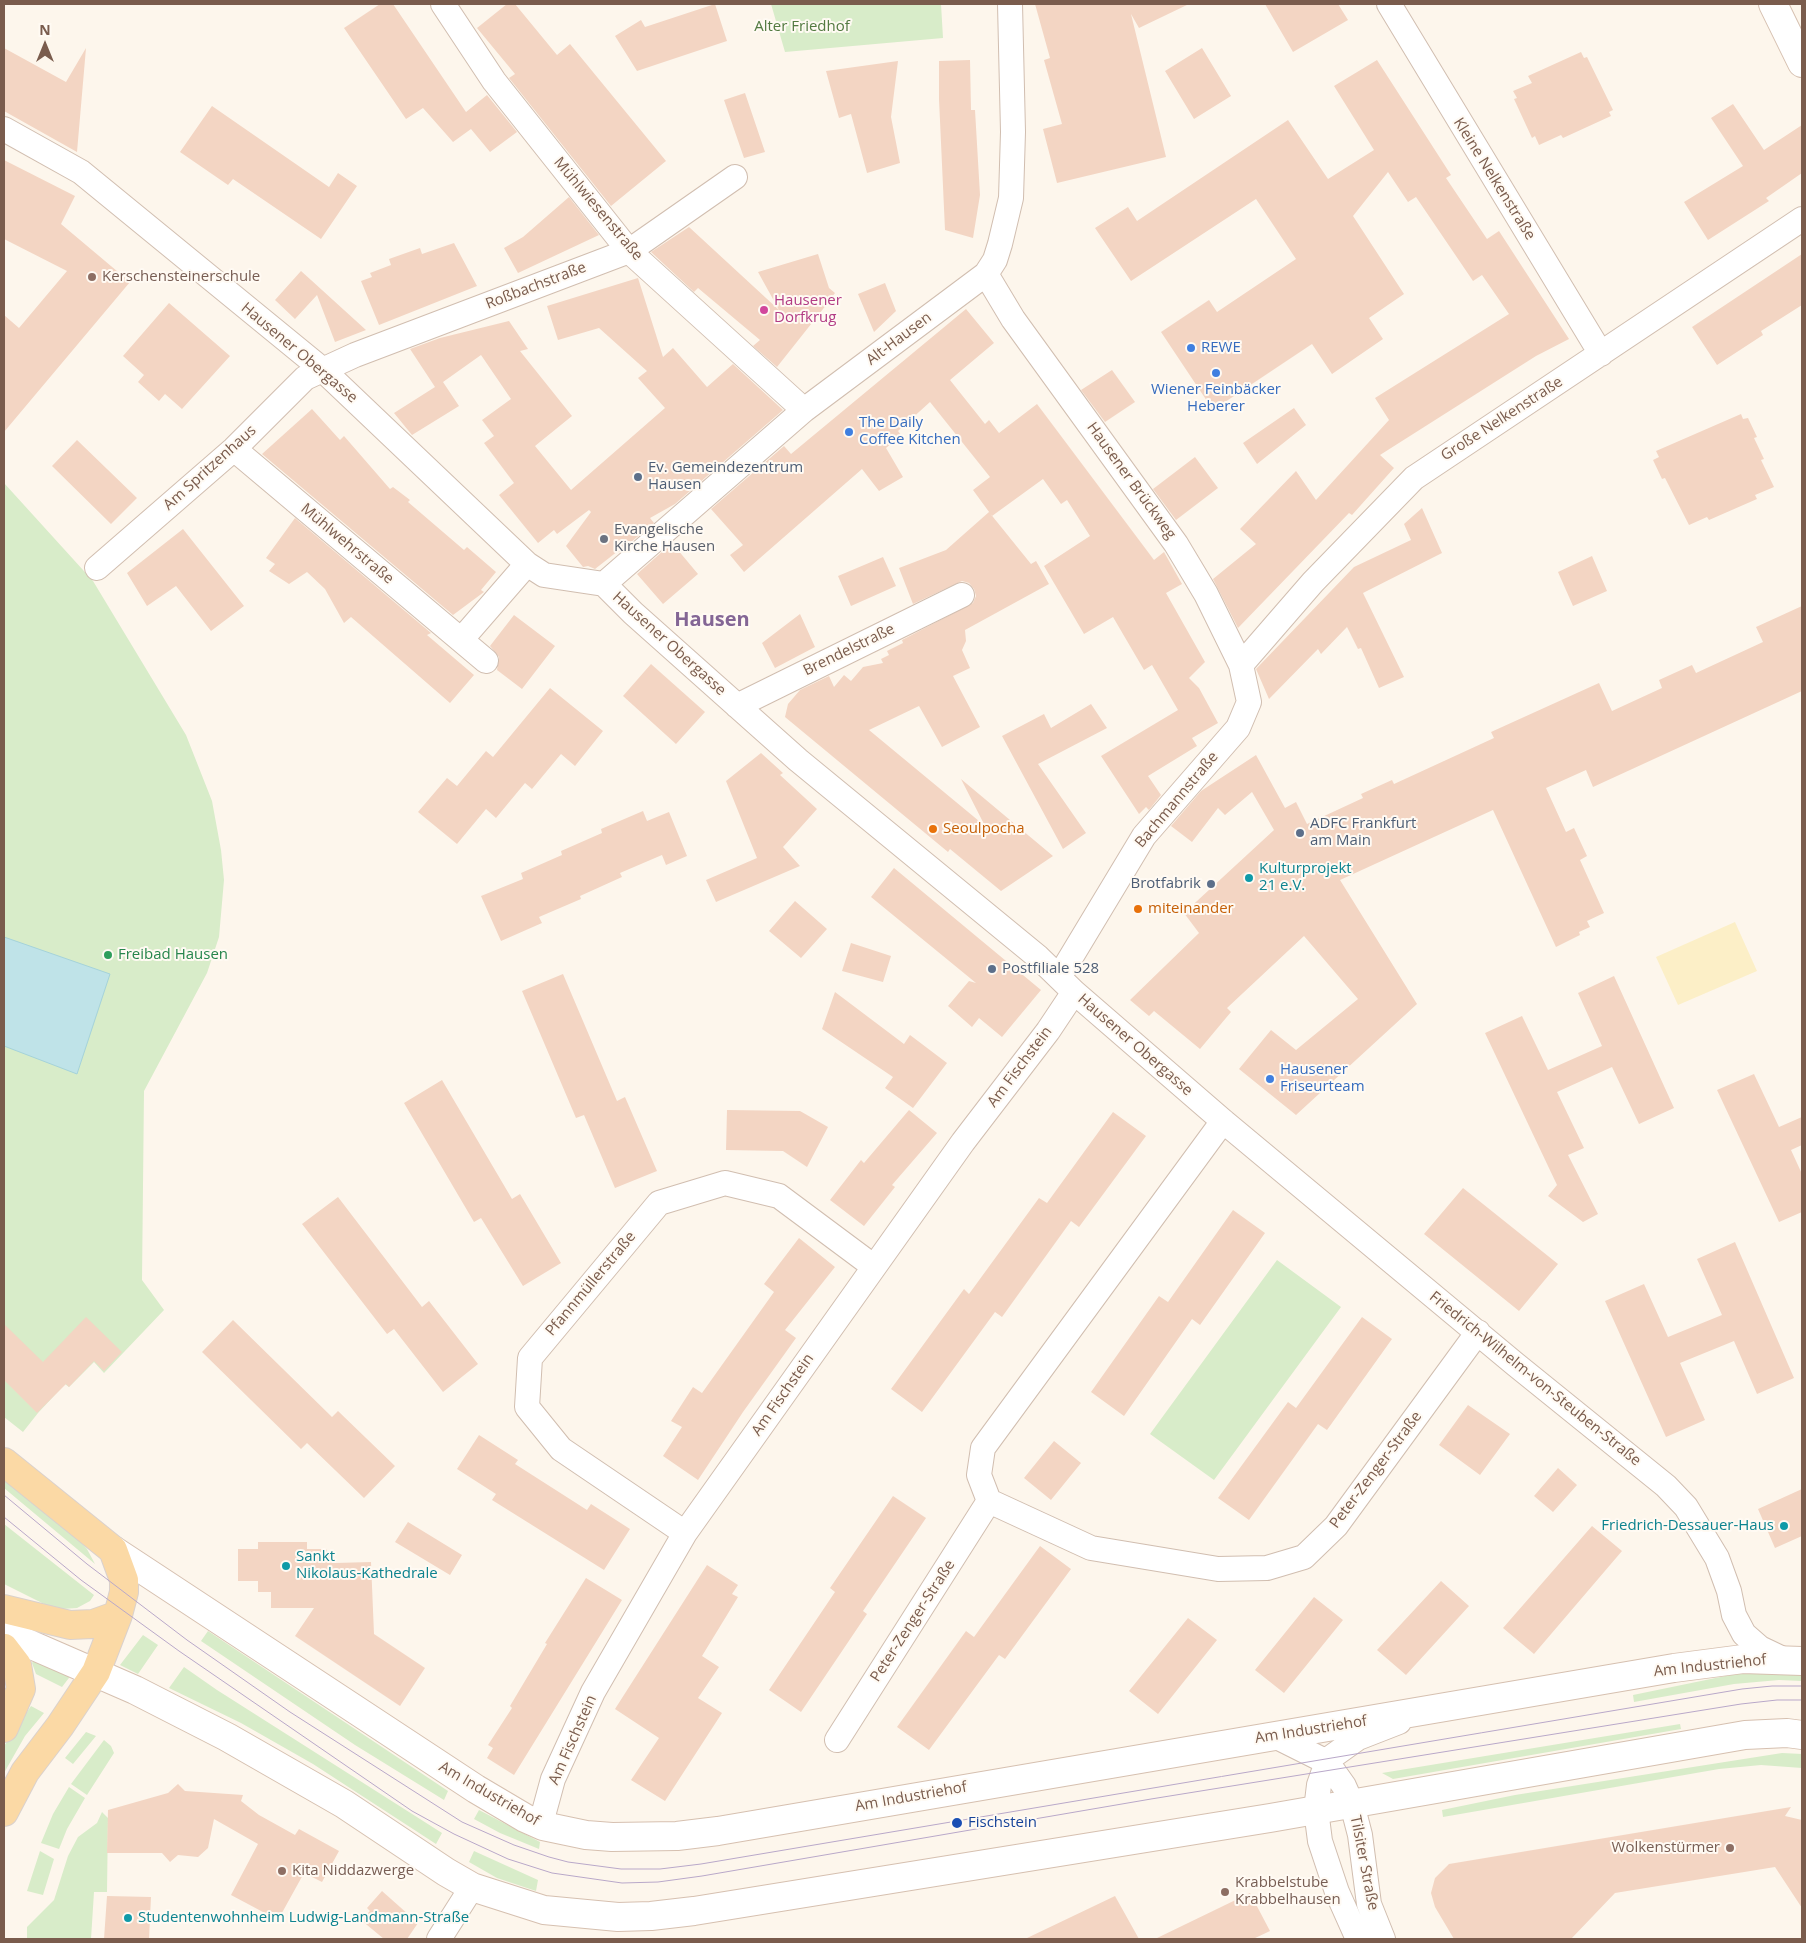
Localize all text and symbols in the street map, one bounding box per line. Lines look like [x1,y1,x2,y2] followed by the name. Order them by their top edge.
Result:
[754,18,850,36] park label: Alter Friedhof
[20,20,70,70] north arrow
[39,20,51,39] text: N
[1449,115,1539,243] street label: Kleine Nelkenstraße
[550,154,646,264] street label: Mühlwiesenstraße
[483,259,589,313] street label: Roßbachstraße
[102,268,260,286] place label: Kerschensteinerschule
[86,271,98,283] marker: Kerschensteinerschule
[774,292,842,327] place label: Hausener Dorfkrug
[237,299,361,407] street label: Hausener Obergasse
[758,304,770,316] marker: Hausener Dorfkrug
[863,309,935,369] street label: Alt-Hausen
[1201,339,1241,357] place label: REWE
[1185,342,1197,354] marker: REWE
[1210,367,1222,379] marker: Wiener Feinbäcker Heberer
[1438,373,1566,465] street label: Große Nelkenstraße
[1151,381,1281,416] place label: Wiener Feinbäcker Heberer
[859,414,961,449] place label: The Daily Coffee Kitchen
[1083,419,1179,543] street label: Hausener Brückweg
[160,422,260,514] street label: Am Spritzenhaus
[843,426,855,438] marker: The Daily Coffee Kitchen
[648,459,803,494] place label: Ev. Gemeindezentrum Hausen
[632,471,644,483] marker: Ev. Gemeindezentrum Hausen
[297,500,397,588] street label: Mühlwehrstraße
[614,521,715,556] place label: Evangelische Kirche Hausen
[598,533,610,545] marker: Evangelische Kirche Hausen
[609,588,729,700] street label: Hausener Obergasse
[674,608,750,632] district label: Hausen
[800,620,898,680] street label: Brendelstraße
[1132,748,1222,852] street label: Bachmannstraße
[1310,815,1416,850] place label: ADFC Frankfurt am Main
[943,820,1025,838] place label: Seoulpocha
[927,823,939,835] marker: Seoulpocha
[1294,827,1306,839] marker: ADFC Frankfurt am Main
[1259,860,1352,895] place label: Kulturprojekt 21 e.V.
[1243,872,1255,884] marker: Kulturprojekt 21 e.V.
[1130,875,1201,893] place label: Brotfabrik
[1205,878,1217,890] marker: Brotfabrik
[1148,900,1234,918] place label: miteinander
[1132,903,1144,915] marker: miteinander
[118,946,228,964] place label: Freibad Hausen
[102,949,114,961] marker: Freibad Hausen
[1002,960,1099,978] place label: Postfiliale 528
[986,963,998,975] marker: Postfiliale 528
[1074,990,1196,1100] street label: Hausener Obergasse
[984,1023,1056,1111] street label: Am Fischstein
[1280,1061,1365,1096] place label: Hausener Friseurteam
[1264,1073,1276,1085] marker: Hausener Friseurteam
[542,1228,640,1340] street label: Pfannmüllerstraße
[1426,1288,1644,1470] street label: Friedrich-Wilhelm-von-Steuben-Straße
[748,1350,818,1440] street label: Am Fischstein
[1326,1408,1426,1532] street label: Peter-Zenger-Straße
[1601,1517,1774,1535] place label: Friedrich-Dessauer-Haus
[1778,1520,1790,1532] marker: Friedrich-Dessauer-Haus
[296,1548,438,1583] place label: Sankt Nikolaus-Kathedrale
[867,1557,959,1685] street label: Peter-Zenger-Straße
[280,1560,292,1572] marker: Sankt Nikolaus-Kathedrale
[1653,1651,1767,1681] street label: Am Industriehof
[545,1692,601,1788] street label: Am Fischstein
[1254,1712,1368,1748] street label: Am Industriehof
[436,1758,542,1830] street label: Am Industriehof
[854,1778,968,1816] street label: Am Industriehof
[968,1814,1037,1832] place label: Fischstein
[1346,1814,1382,1912] street label: Tilsiter Straße
[950,1816,964,1830] marker: Fischstein
[1612,1839,1720,1857] place label: Wolkenstürmer
[1724,1842,1736,1854] marker: Wolkenstürmer
[292,1862,414,1880] place label: Kita Niddazwerge
[276,1865,288,1877] marker: Kita Niddazwerge
[1235,1874,1341,1909] place label: Krabbelstube Krabbelhausen
[1219,1886,1231,1898] marker: Krabbelstube Krabbelhausen
[138,1909,469,1927] place label: Studentenwohnheim Ludwig-Landmann-Straße
[122,1912,134,1924] marker: Studentenwohnheim Ludwig-Landmann-Straße

